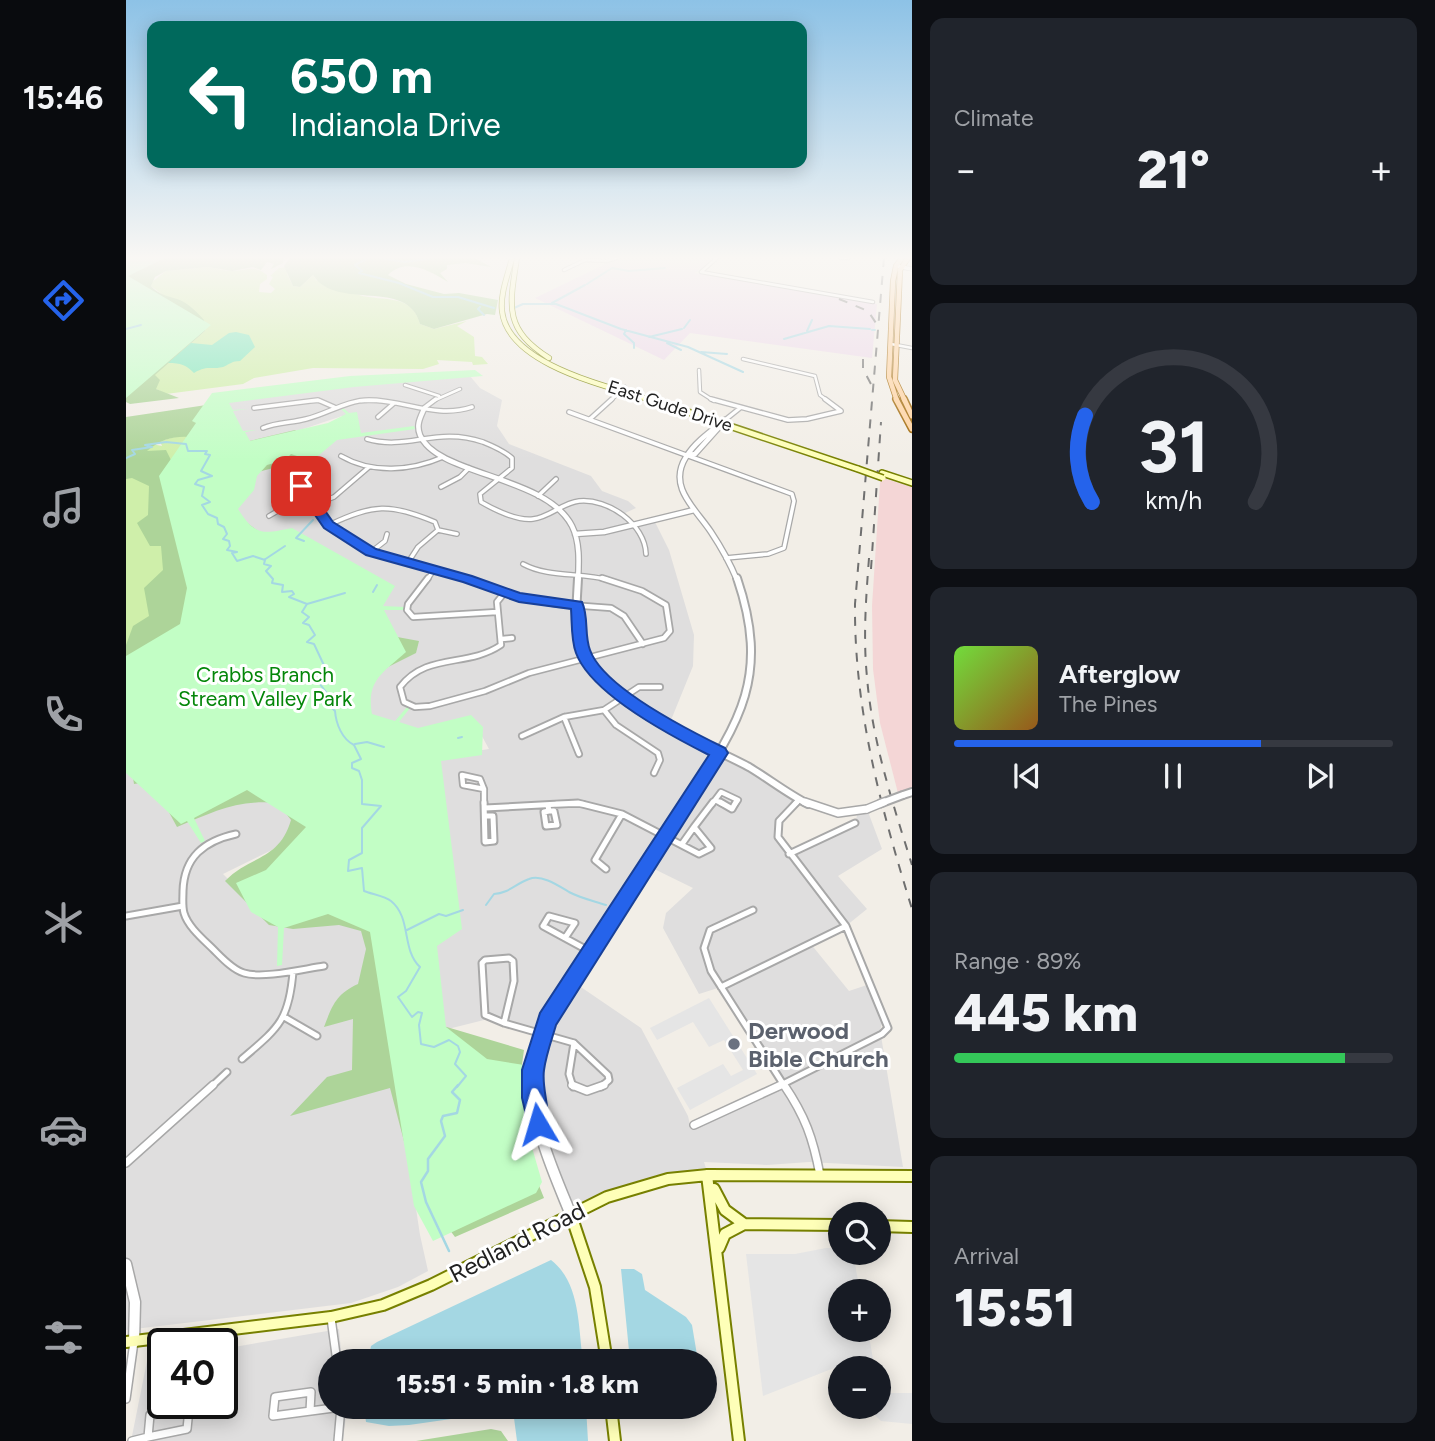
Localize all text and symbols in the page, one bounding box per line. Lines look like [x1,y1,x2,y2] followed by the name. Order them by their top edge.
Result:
[290,46,433,105] text: 650 m
[175,49,266,140] icon: left
[23,79,103,117] text: 15:46
[954,104,1033,132] text: Climate
[290,106,501,144] text: Indianola Drive
[1137,139,1210,201] text: 21°
[954,147,978,193] text: −
[1369,147,1393,193] text: +
[39,276,88,325] icon: directions
[605,376,735,437] street label: East Gude Drive
[1138,403,1209,490] text: 31
[271,456,331,516] pin
[282,467,320,505] icon: arrive
[39,483,88,532] icon: music
[1145,485,1202,515] text: km/h
[1059,658,1181,690] text: Afterglow
[178,662,353,711] park label: Crabbs Branch Stream Valley Park
[39,690,88,739] icon: phone
[1059,690,1158,718] text: The Pines
[1008,757,1046,795] icon: previous
[1154,757,1192,795] icon: pause
[1301,757,1339,795] icon: next
[39,898,88,947] icon: climate
[954,947,1081,975] text: Range · 89%
[954,982,1138,1044] text: 445 km
[748,1016,889,1073] place label: Derwood Bible Church
[726,1036,742,1052] marker: Derwood Bible Church
[501,1087,575,1161] position arrow
[39,1105,88,1154] icon: car
[444,1195,590,1289] street label: Redland Road
[828,1202,891,1419] map controls
[828,1202,891,1265] button: search
[954,1242,1019,1270] text: Arrival
[954,1277,1076,1339] text: 15:51
[828,1279,891,1342] button: +
[39,1313,88,1362] icon: filters
[147,1328,238,1419] speed limit sign: 40
[828,1356,891,1419] button: −
[396,1368,639,1400] text: 15:51 · 5 min · 1.8 km

